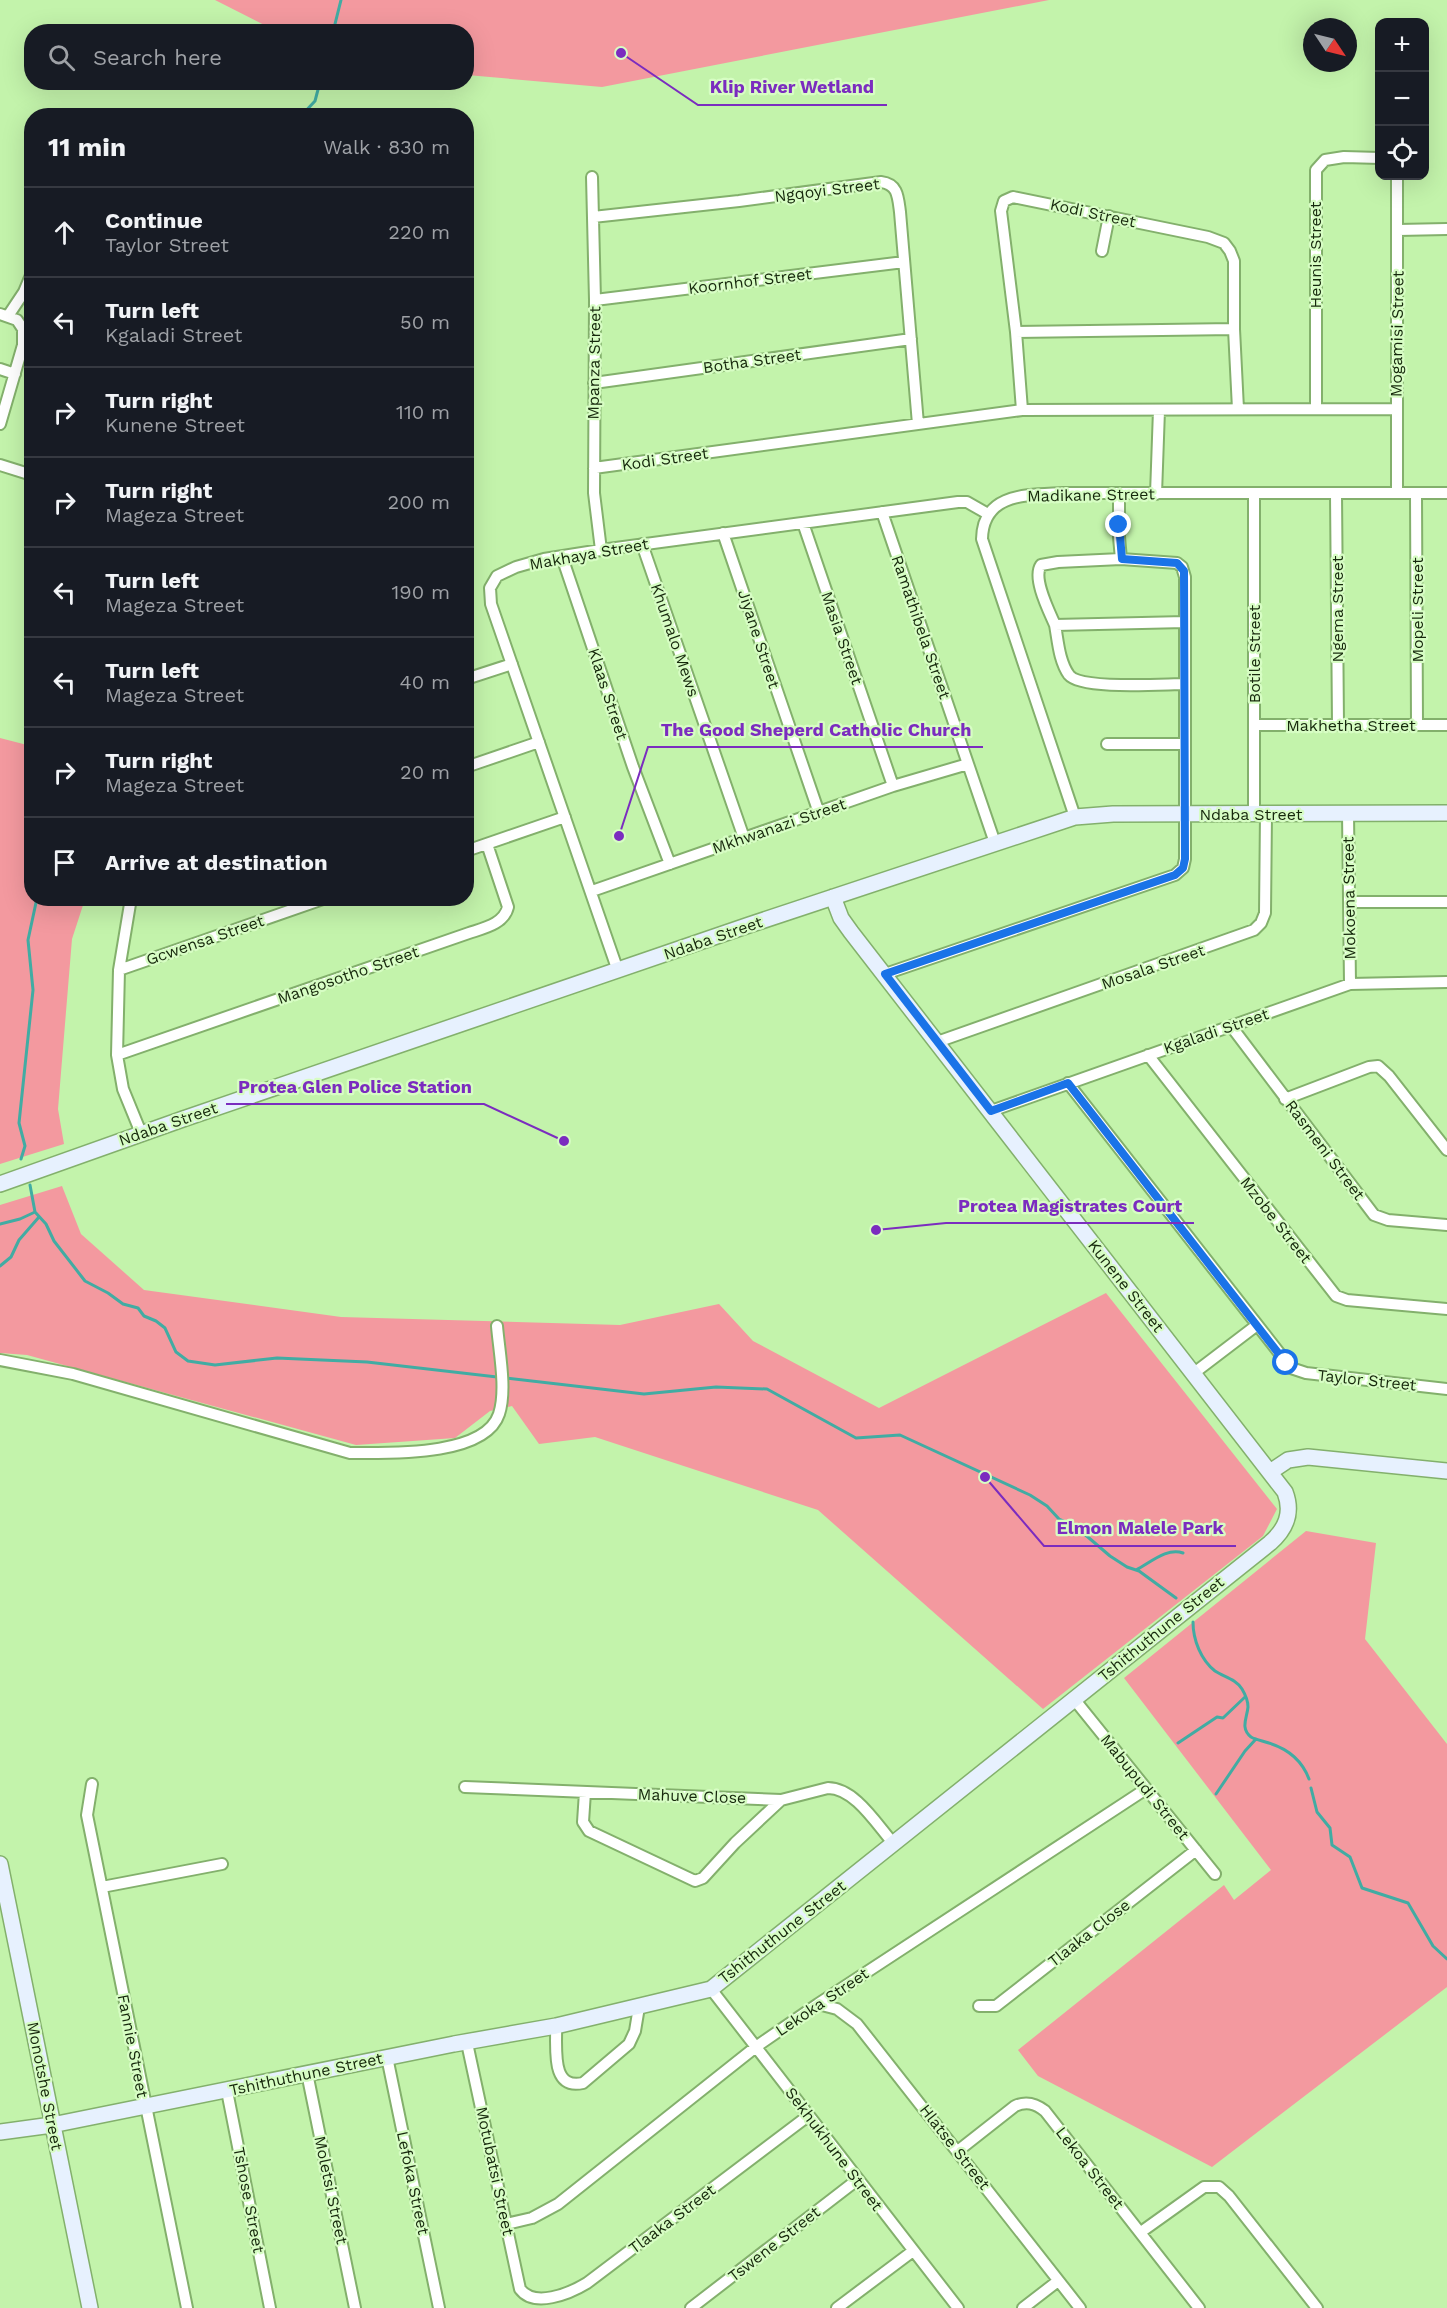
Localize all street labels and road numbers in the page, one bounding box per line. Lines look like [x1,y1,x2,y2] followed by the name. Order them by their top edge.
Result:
[773,174,881,206] street label: Ngqoyi Street
[1048,195,1138,231] street label: Kodi Street
[1306,201,1325,308] street label: Heunis Street
[687,264,813,298] street label: Koornhof Street
[1386,270,1408,397] street label: Mogamisi Street
[584,306,604,420] street label: Mpanza Street
[702,345,803,377] street label: Botha Street
[620,443,710,474] street label: Kodi Street
[1027,484,1155,506] street label: Madikane Street
[528,534,650,574] street label: Makhaya Street
[887,553,955,702] street label: Ramathibela Street
[1328,555,1347,662] street label: Ngema Street
[1408,557,1427,663] street label: Mopeli Street
[647,581,703,699] street label: Khumalo Mews
[734,587,784,691] street label: Jiyane Street
[817,589,867,688] street label: Masia Street
[1245,604,1264,703] street label: Botile Street
[584,646,632,743] street label: Klaas Street
[1286,716,1416,735] street label: Makhetha Street
[710,794,849,858] street label: Mkhwanazi Street
[1199,805,1303,824] street label: Ndaba Street
[1338,836,1360,960] street label: Mokoena Street
[144,911,267,969] street label: Gcwensa Street
[661,912,765,964] street label: Ndaba Street
[1099,940,1207,994] street label: Mosala Street
[275,942,422,1008] street label: Mangosotho Street
[1161,1004,1271,1058] street label: Kgaladi Street
[1281,1096,1369,1204] street label: Rasmeni Street
[116,1098,220,1150] street label: Ndaba Street
[1236,1173,1316,1267] street label: Mzobe Street
[1084,1236,1168,1336] street label: Kunene Street
[1317,1365,1418,1395] street label: Taylor Street
[1094,1572,1228,1686] street label: Tshithuthune Street
[1097,1730,1194,1844] street label: Mabupudi Street
[637,1785,747,1807] street label: Mahuve Close
[715,1876,850,1988] street label: Tshithuthune Street
[1044,1895,1134,1971] street label: Tlaaka Close
[772,1964,872,2040] street label: Lekoka Street
[114,1993,152,2100] street label: Fannie Street
[23,2020,67,2152] street label: Monotshe Street
[228,2048,385,2100] street label: Tshithuthune Street
[781,2083,887,2215] street label: Sekhukhune Street
[916,2100,994,2194] street label: Hlatse Street
[472,2105,518,2237] street label: Motubatsi Street
[1052,2123,1128,2213] street label: Lekoa Street
[393,2129,433,2237] street label: Lefoka Street
[310,2134,352,2246] street label: Moletsi Street
[229,2145,269,2255] street label: Tshose Street
[625,2180,719,2258] street label: Tlaaka Street
[724,2202,824,2286] street label: Tswene Street

